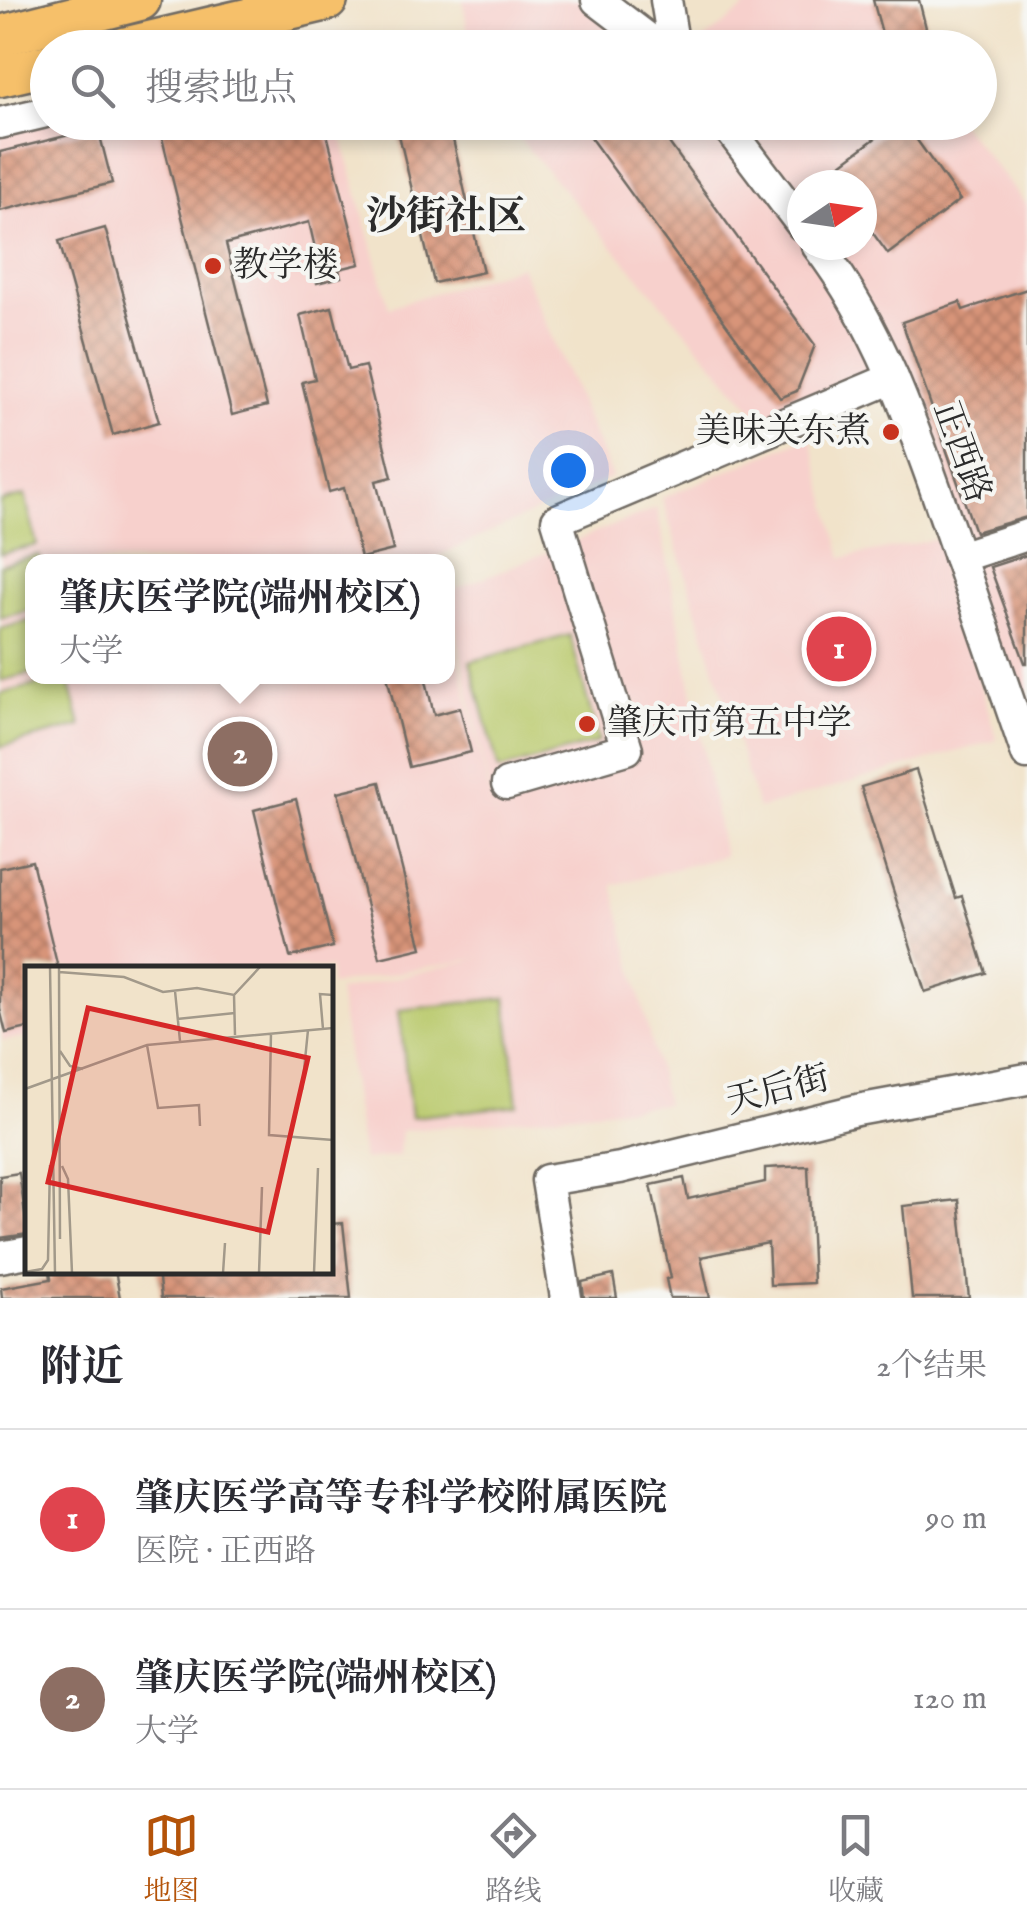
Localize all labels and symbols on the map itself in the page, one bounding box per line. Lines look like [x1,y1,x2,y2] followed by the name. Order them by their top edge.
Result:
[787,170,877,260] north arrow
[366,193,526,244] district label: 沙街社区
[233,244,338,289] place label: 教学楼
[202,255,224,277] marker: 教学楼
[922,395,1000,509] street label: 正西路
[696,410,871,455] place label: 美味关东煮
[880,421,902,443] marker: 美味关东煮
[543,445,594,496] your location
[806,612,872,686] pin: 1
[607,702,852,747] place label: 肇庆市第五中学
[576,713,598,735] marker: 肇庆市第五中学
[208,716,272,792] pin: 2
[25,966,332,1273] inset map
[722,1056,834,1126] street label: 天后街

